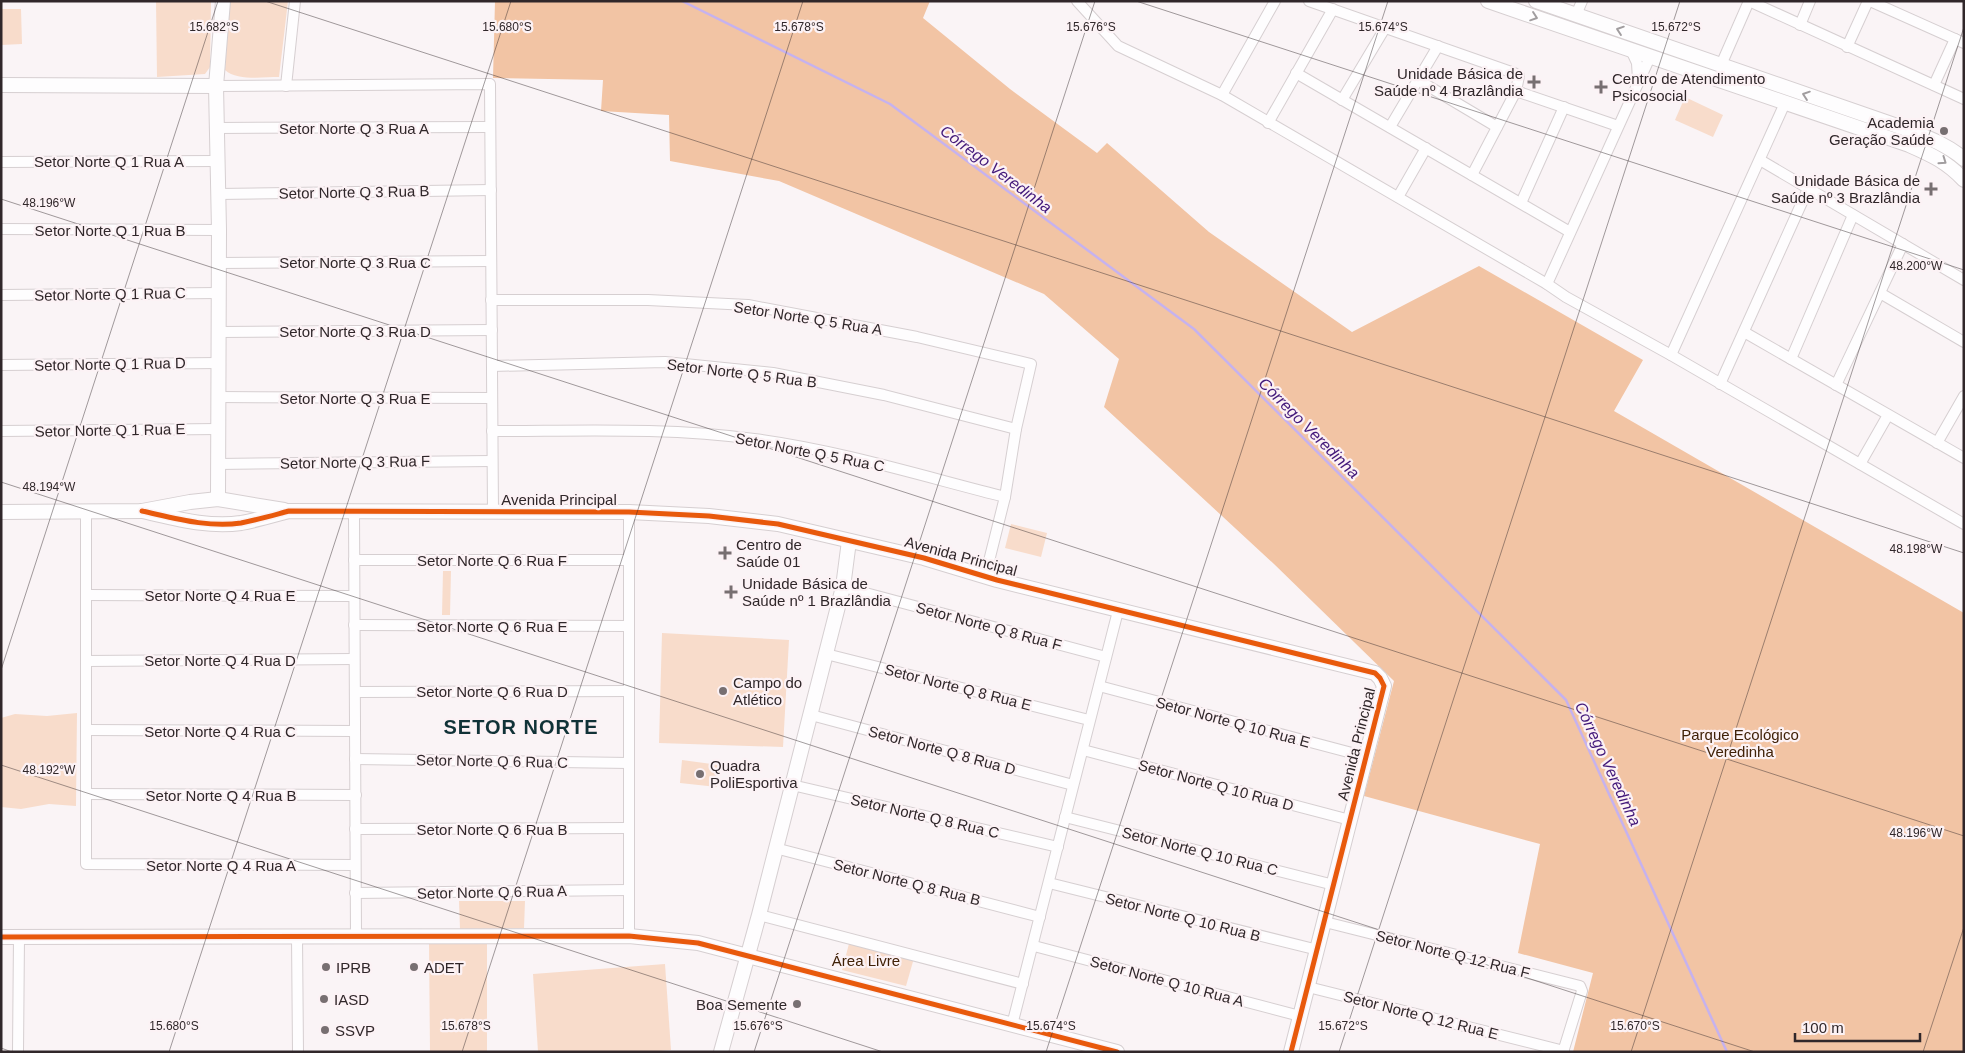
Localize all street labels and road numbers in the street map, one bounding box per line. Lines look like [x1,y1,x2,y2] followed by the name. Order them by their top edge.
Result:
[279,120,429,137] street label: Setor Norte Q 3 Rua A
[34,153,184,170] street label: Setor Norte Q 1 Rua A
[278,182,430,202] street label: Setor Norte Q 3 Rua B
[35,222,185,239] street label: Setor Norte Q 1 Rua B
[279,254,431,271] street label: Setor Norte Q 3 Rua C
[34,284,186,304] street label: Setor Norte Q 1 Rua C
[733,298,883,338] street label: Setor Norte Q 5 Rua A
[279,323,431,340] street label: Setor Norte Q 3 Rua D
[34,354,186,374] street label: Setor Norte Q 1 Rua D
[666,355,818,391] street label: Setor Norte Q 5 Rua B
[280,390,430,407] street label: Setor Norte Q 3 Rua E
[34,420,186,440] street label: Setor Norte Q 1 Rua E
[734,429,886,475] street label: Setor Norte Q 5 Rua C
[280,452,430,472] street label: Setor Norte Q 3 Rua F
[501,491,617,508] street label: Avenida Principal
[903,533,1019,579] street label: Avenida Principal
[417,552,567,569] street label: Setor Norte Q 6 Rua F
[145,587,295,604] street label: Setor Norte Q 4 Rua E
[914,598,1064,654] street label: Setor Norte Q 8 Rua F
[417,618,567,635] street label: Setor Norte Q 6 Rua E
[144,652,296,669] street label: Setor Norte Q 4 Rua D
[883,660,1033,714] street label: Setor Norte Q 8 Rua E
[416,683,568,700] street label: Setor Norte Q 6 Rua D
[1334,686,1378,802] street label: Avenida Principal
[1154,693,1312,751] street label: Setor Norte Q 10 Rua E
[867,722,1018,778] street label: Setor Norte Q 8 Rua D
[144,723,296,740] street label: Setor Norte Q 4 Rua C
[416,751,568,771] street label: Setor Norte Q 6 Rua C
[1136,756,1296,814] street label: Setor Norte Q 10 Rua D
[146,787,296,804] street label: Setor Norte Q 4 Rua B
[849,791,1001,841] street label: Setor Norte Q 8 Rua C
[417,821,567,838] street label: Setor Norte Q 6 Rua B
[1120,823,1280,879] street label: Setor Norte Q 10 Rua C
[832,855,982,909] street label: Setor Norte Q 8 Rua B
[146,857,296,874] street label: Setor Norte Q 4 Rua A
[417,882,567,902] street label: Setor Norte Q 6 Rua A
[1104,889,1262,945] street label: Setor Norte Q 10 Rua B
[1374,927,1532,981] street label: Setor Norte Q 12 Rua F
[1088,952,1246,1010] street label: Setor Norte Q 10 Rua A
[1342,987,1500,1043] street label: Setor Norte Q 12 Rua E

